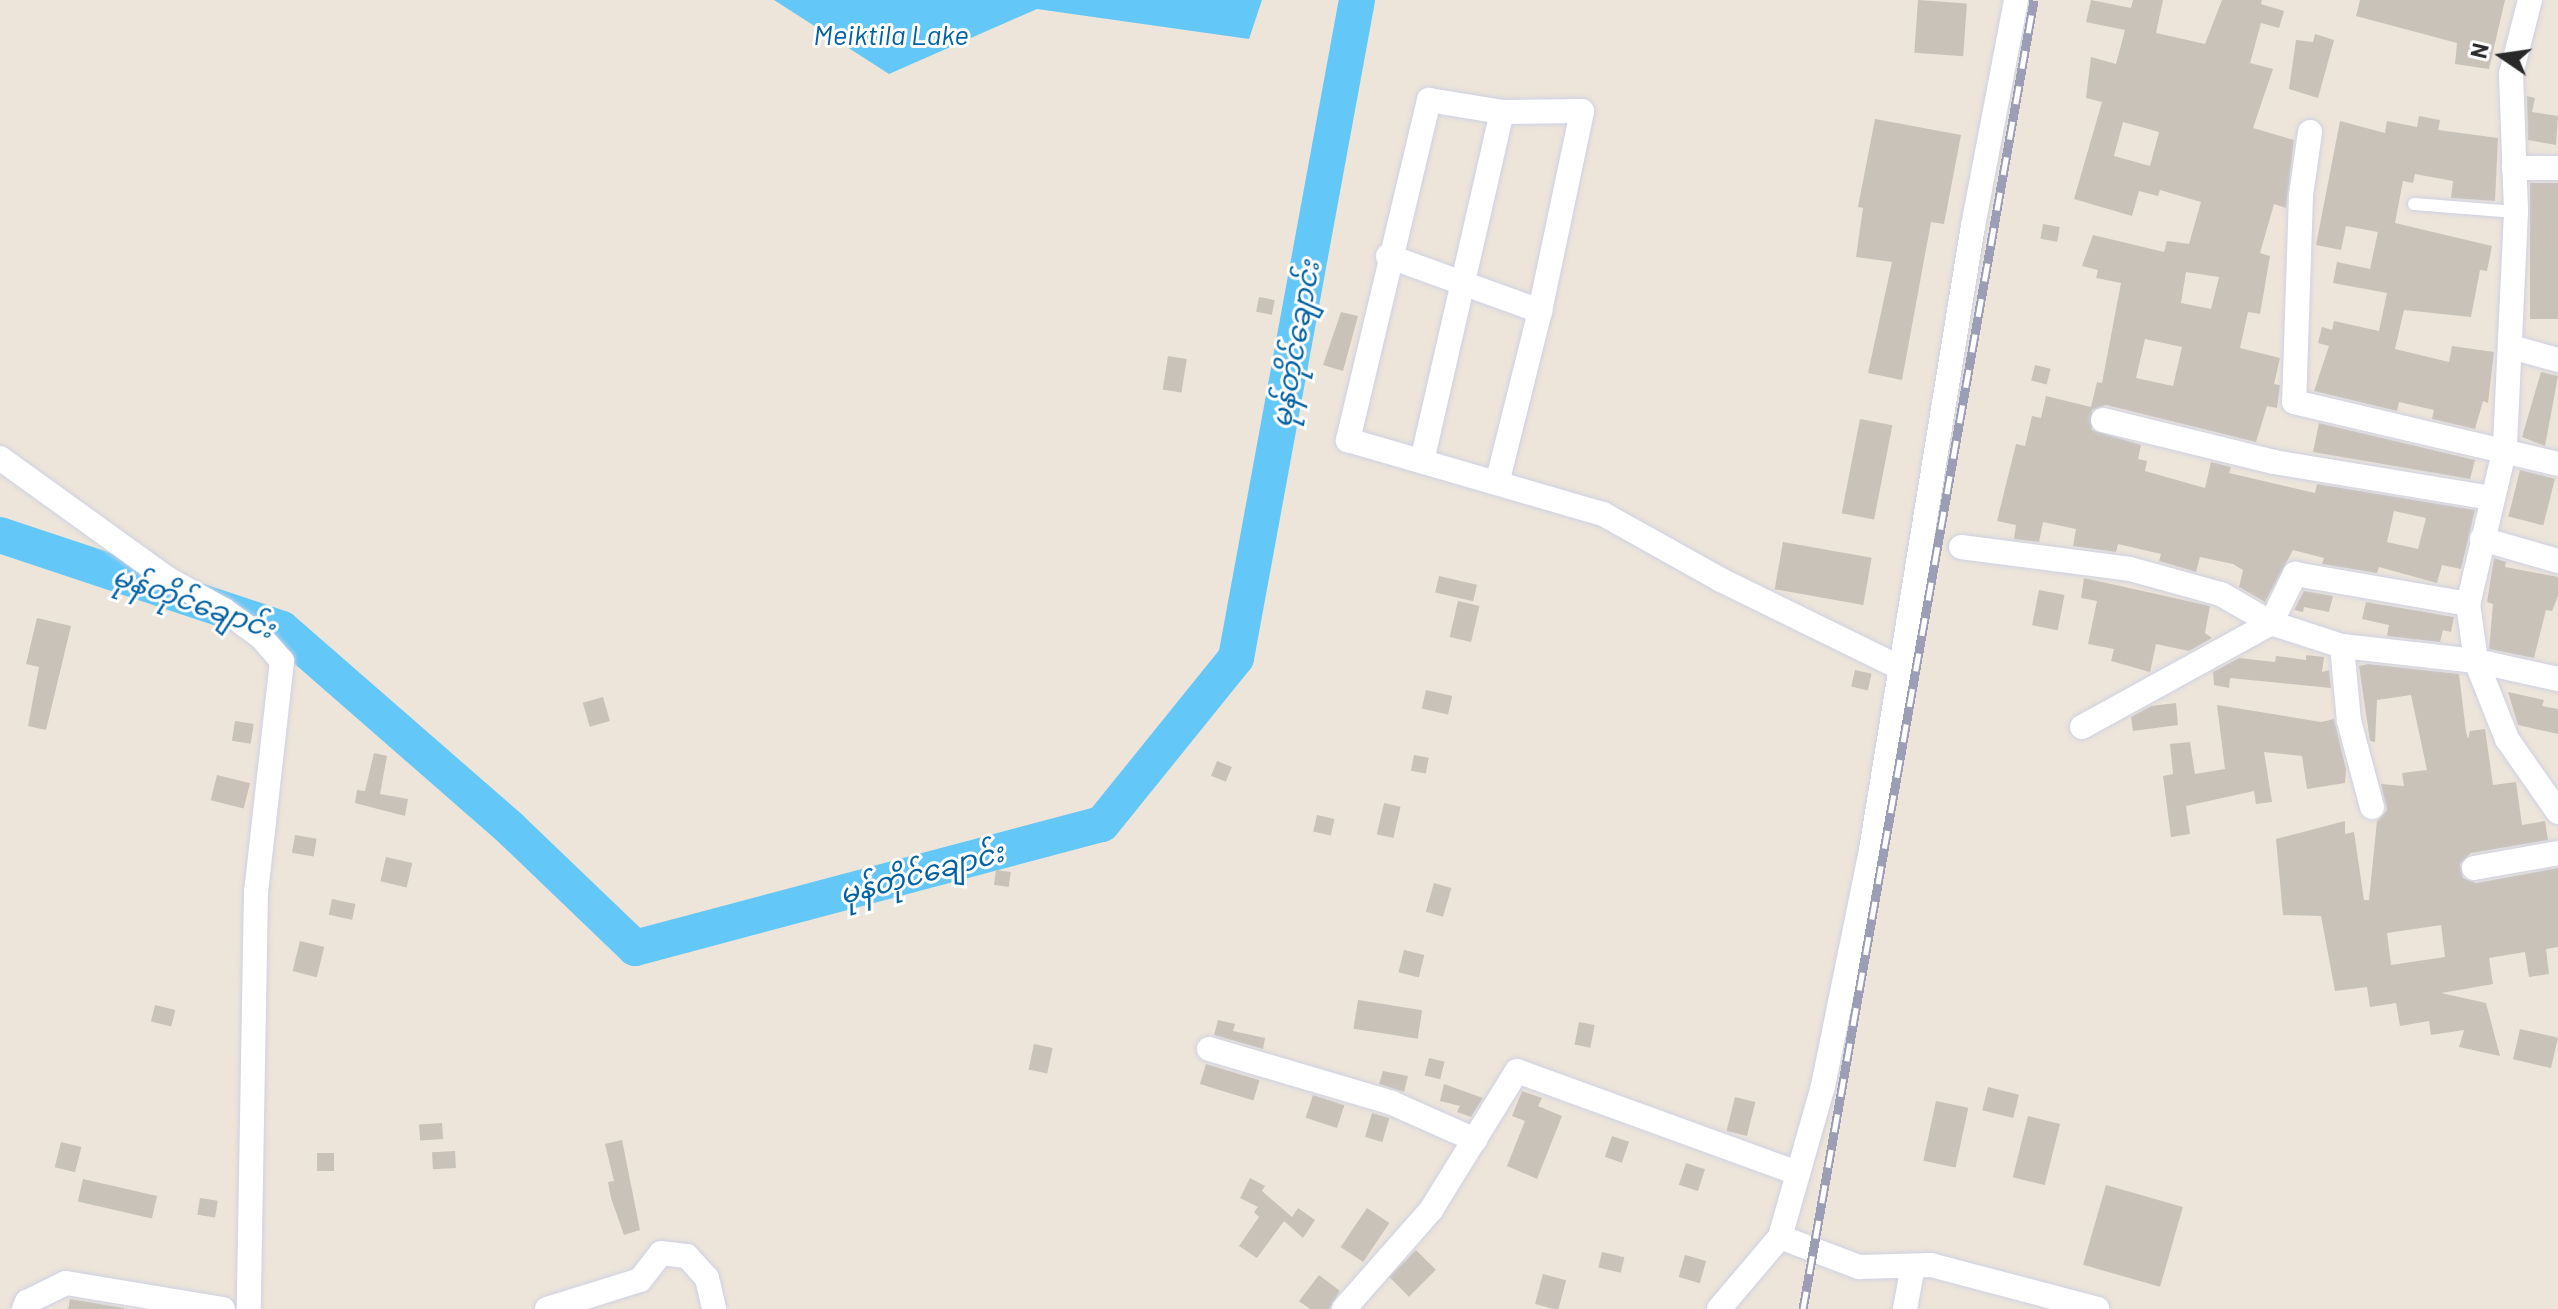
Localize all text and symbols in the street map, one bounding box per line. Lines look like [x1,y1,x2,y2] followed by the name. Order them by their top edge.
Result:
[2462,16,2542,96] north arrow
[813,17,969,51] water label: Meiktila Lake
[2464,41,2493,61] text: N
[1263,258,1325,430] water label: မုန်တိုင်ချောင်း
[109,558,279,644] water label: မုန်တိုင်ချောင်း
[835,834,1007,910] water label: မုန်တိုင်ချောင်း

